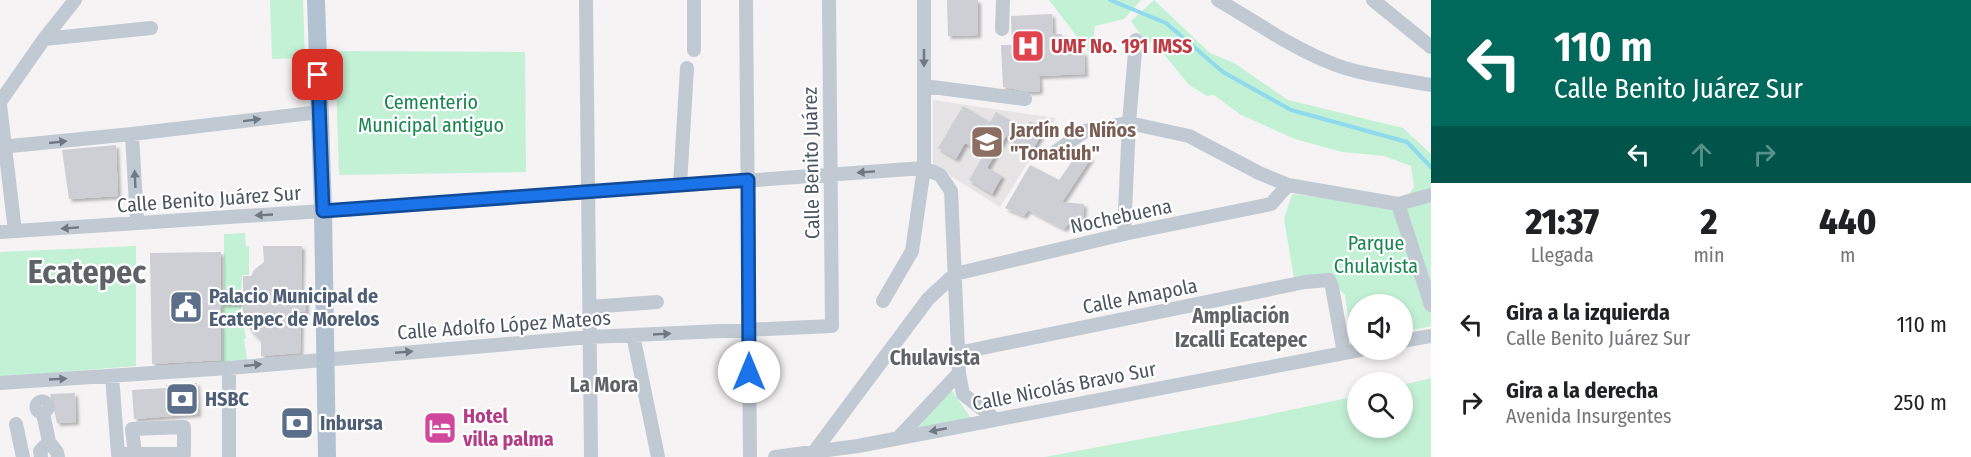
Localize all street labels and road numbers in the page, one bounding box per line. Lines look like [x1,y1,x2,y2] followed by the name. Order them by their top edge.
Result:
[798,87,824,239] street label: Calle Benito Juárez
[116,181,302,217] street label: Calle Benito Juárez Sur
[1068,194,1174,238] street label: Nochebuena
[1081,273,1199,319] street label: Calle Amapola
[396,306,612,344] street label: Calle Adolfo López Mateos
[970,356,1158,416] street label: Calle Nicolás Bravo Sur

